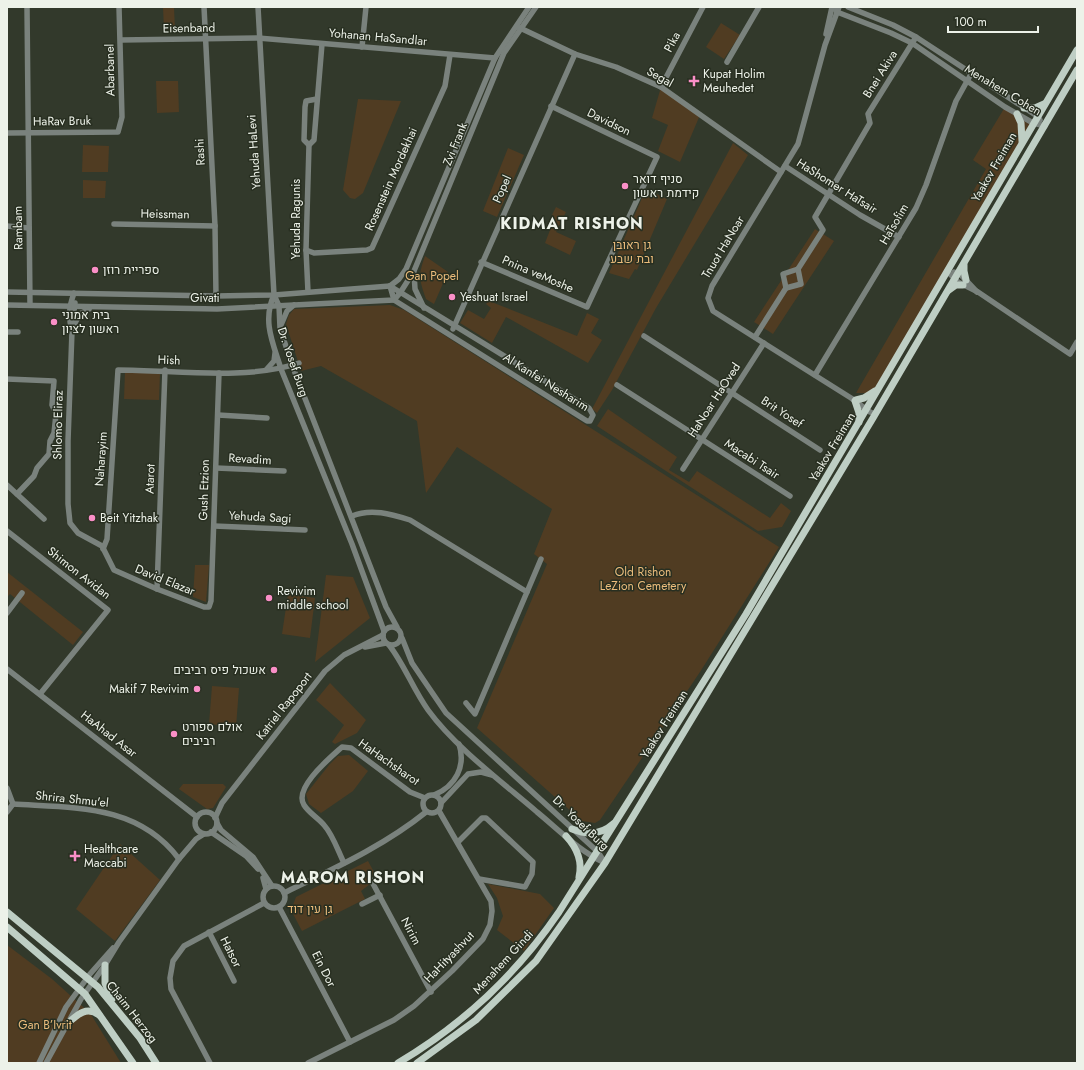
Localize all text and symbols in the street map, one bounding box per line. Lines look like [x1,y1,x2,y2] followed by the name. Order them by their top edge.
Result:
[948,8,1038,34] scale bar
[954,13,987,31] text: 100 m
[162,19,216,37] street label: Eisenband
[328,24,429,50] street label: Yohanan HaSandlar
[659,28,685,55] street label: Pika
[101,44,119,96] street label: Abarbanel
[858,46,902,101] street label: Bnei Akiva
[961,60,1045,120] street label: Menahem Cohen
[643,62,677,92] street label: Segal
[703,65,765,97] place label: Kupat Holim Meuhedet
[688,75,700,87] marker: Kupat Holim Meuhedet
[584,104,634,140] street label: Davidson
[33,111,92,131] street label: HaRav Bruk
[242,114,266,190] street label: Yehuda HaLevi
[438,119,472,168] street label: Zvi Frank
[360,124,422,234] street label: Rosenstein Mordekhai
[967,129,1021,205] street label: Yaakov Freiman
[190,138,210,166] street label: Rashi
[793,154,882,219] street label: HaShomer HaTsair
[633,170,699,202] place label: סניף דואר קידמת ראשון
[488,172,516,206] street label: Popel
[287,179,305,259] street label: Yehuda Ragunis
[620,181,630,191] marker: סניף דואר קידמת ראשון
[875,200,913,248] street label: HaTsofim
[140,205,190,223] street label: Heissman
[9,206,27,250] street label: Rambam
[697,211,749,282] street label: Tnuot HaNoar
[500,212,644,235] district label: KIDMAT RISHON
[610,236,654,268] park label: גן ראובן ובת שבע
[499,251,577,297] street label: Pnina veMoshe
[103,261,160,279] place label: ספריית רוזן
[90,265,100,275] marker: ספריית רוזן
[405,267,459,285] park label: Gan Popel
[460,288,528,306] place label: Yeshuat Israel
[190,289,220,307] street label: Givati
[447,292,457,302] marker: Yeshuat Israel
[62,306,119,338] place label: בית אמוני ראשון לציון
[49,317,59,327] marker: בית אמוני ראשון לציון
[273,325,313,399] street label: Dr. Yosef Burg
[499,348,593,416] street label: Al Kanfei Nesharim
[157,351,181,369] street label: Hish
[683,359,745,441] street label: HaNoar HaOved
[48,390,68,460] street label: Shlomo Eliraz
[757,392,807,433] street label: Brit Yosef
[804,409,860,485] street label: Yaakov Freiman
[90,431,112,487] street label: Naharayim
[721,434,784,484] street label: Macabi Tsair
[228,449,272,469] street label: Revadim
[194,459,214,521] street label: Gush Etzion
[140,464,160,494] street label: Atarot
[228,506,292,528] street label: Yehuda Sagi
[100,509,159,527] place label: Beit Yitzhak
[87,513,97,523] marker: Beit Yitzhak
[43,542,115,604] street label: Shimon Avidan
[132,560,199,601] street label: David Elazar
[600,563,687,595] park label: Old Rishon LeZion Cemetery
[277,582,348,614] place label: Revivim middle school
[264,593,274,603] marker: Revivim middle school
[173,661,266,679] place label: אשכול פיס רביבים
[269,665,279,675] marker: אשכול פיס רביבים
[252,668,316,744] street label: Katriel Rapoport
[109,680,189,698] place label: Makif 7 Revivim
[192,684,202,694] marker: Makif 7 Revivim
[636,686,692,762] street label: Yaakov Freiman
[77,706,142,762] street label: HaAhad Asar
[182,718,243,750] place label: אולם ספורט רביבים
[169,729,179,739] marker: אולם ספורט רביבים
[355,734,423,790] street label: HaHachsharot
[34,786,110,812] street label: Shrira Shmu'el
[549,791,613,855] street label: Dr. Yosef Burg
[84,840,138,872] place label: Healthcare Maccabi
[69,850,81,862] marker: Healthcare Maccabi
[281,866,425,889] district label: MAROM RISHON
[287,900,333,918] park label: גן עין דוד
[396,914,426,948] street label: Nirim
[468,926,538,998] street label: Menahem Gindi
[420,927,478,987] street label: HaHityashvut
[216,933,247,971] street label: Hatsor
[307,948,341,991] street label: Ein Dor
[102,977,162,1047] street label: Chaim Herzog
[18,1016,72,1034] park label: Gan B’Ivrit

